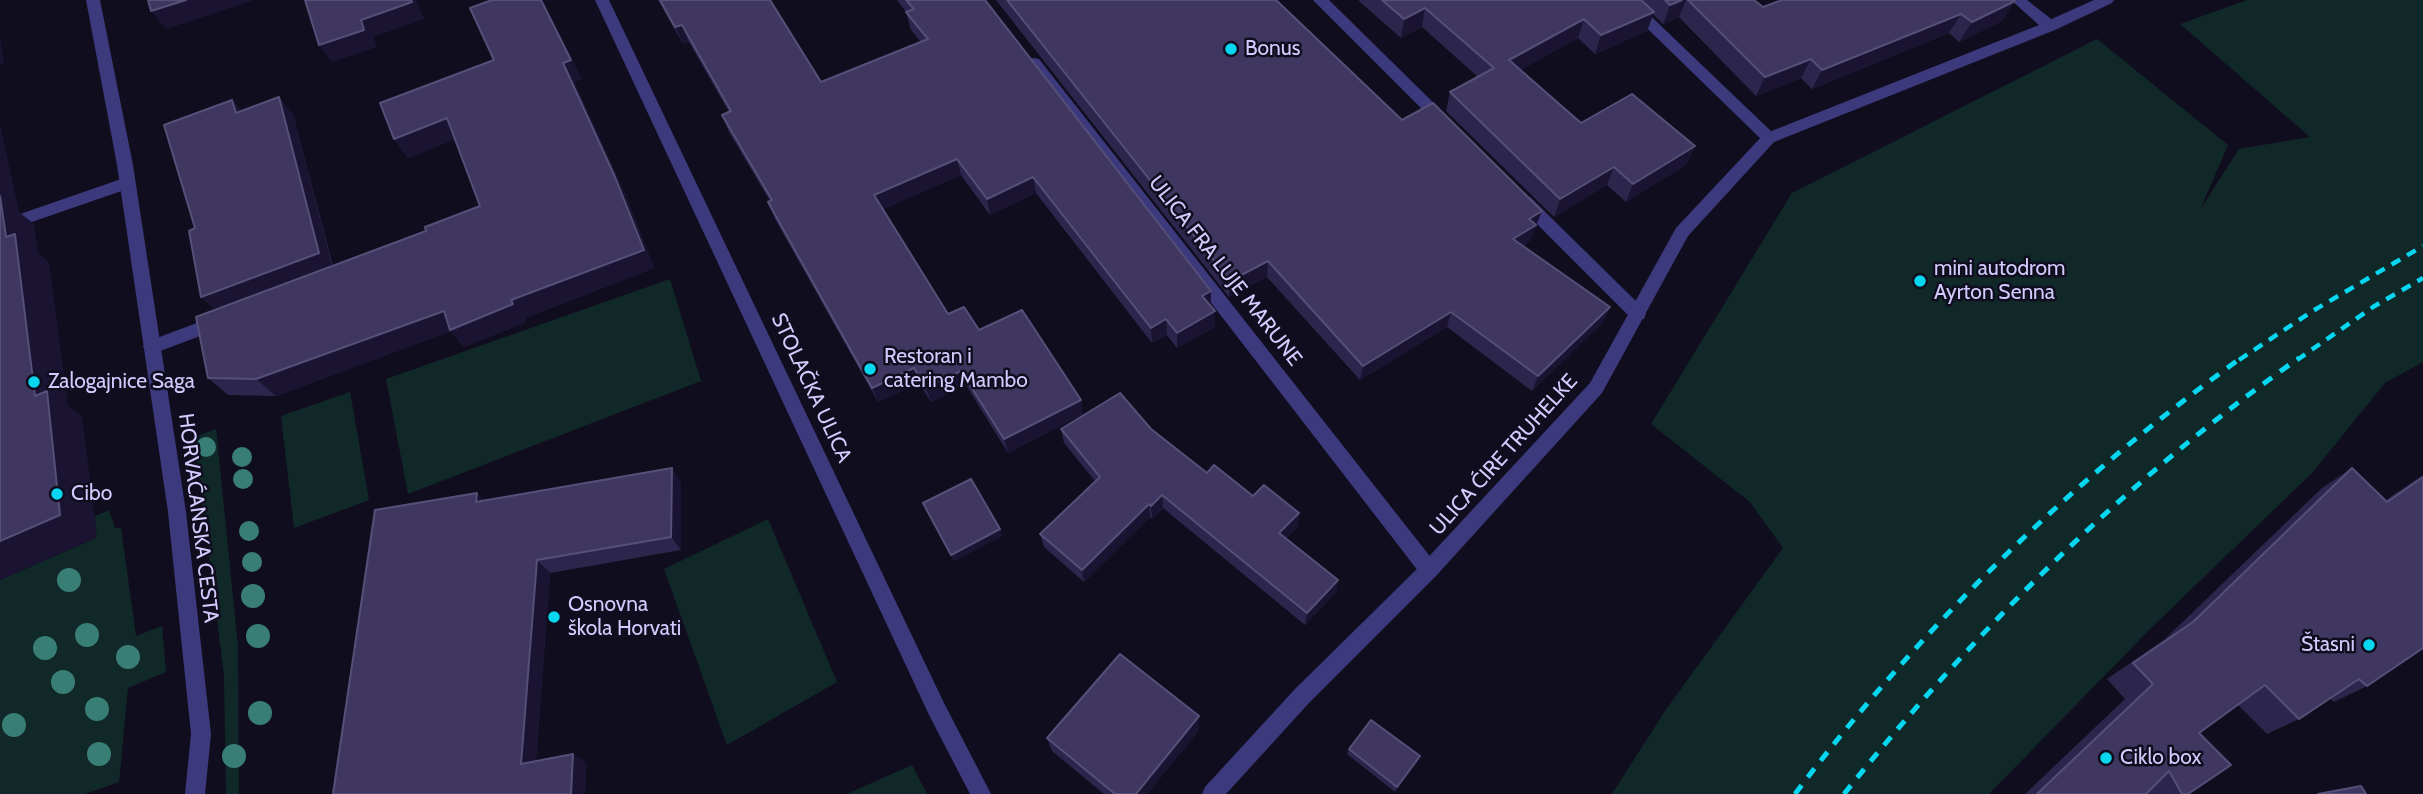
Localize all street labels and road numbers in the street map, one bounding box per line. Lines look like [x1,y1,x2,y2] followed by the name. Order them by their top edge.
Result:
[1143,171,1307,371] street label: ULICA FRA LUJE MARUNE
[765,309,857,467] street label: STOLAČKA ULICA
[1425,369,1583,541] street label: ULICA ĆIRE TRUHELKE
[173,412,223,624] street label: HORVAĆANSKA CESTA

